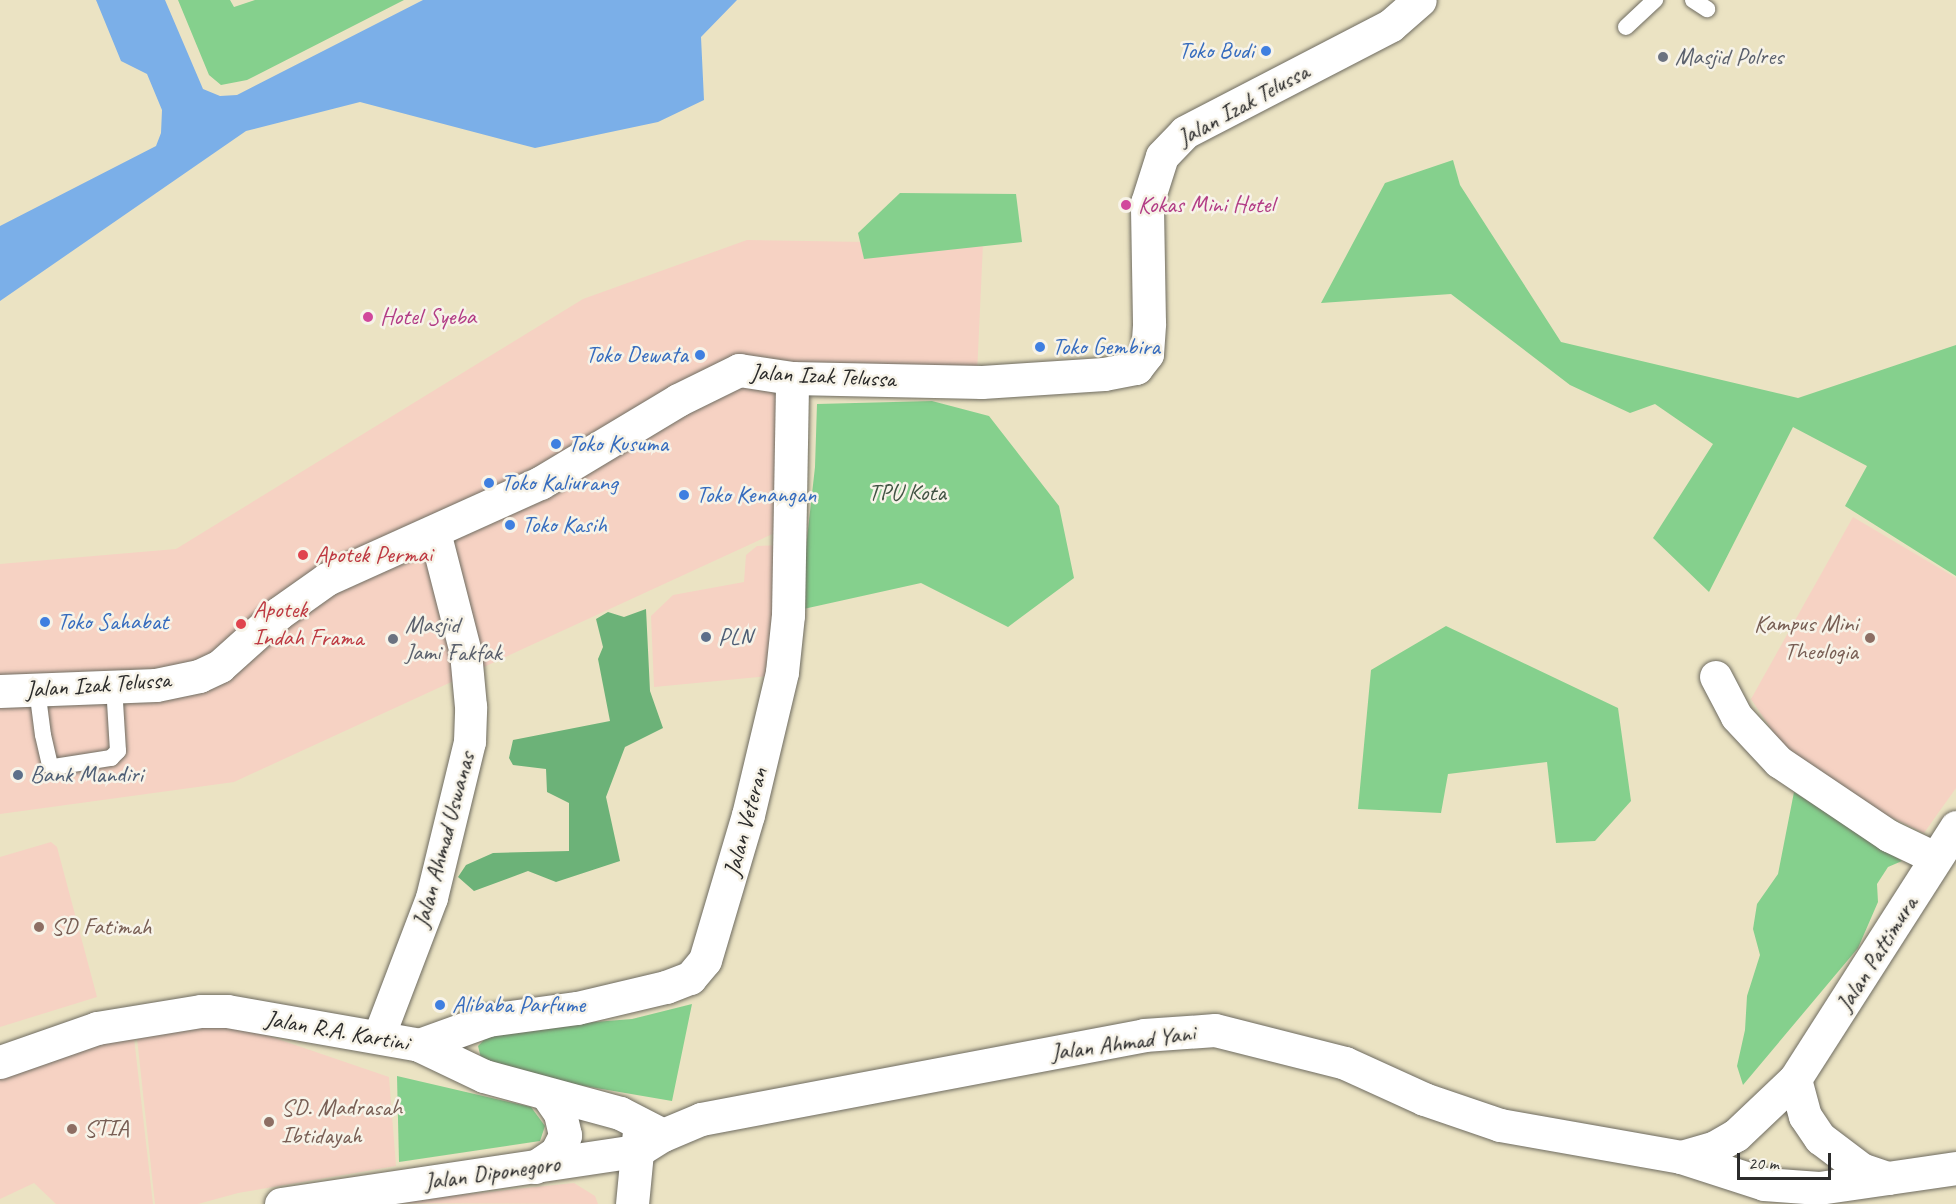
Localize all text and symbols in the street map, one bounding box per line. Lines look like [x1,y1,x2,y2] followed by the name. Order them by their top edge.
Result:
[1178,37,1254,65] place label: Toko Budi
[1675,43,1783,71] place label: Masjid Polres
[1259,44,1273,58] marker: Toko Budi
[1656,50,1670,64] marker: Masjid Polres
[1172,57,1314,153] street label: Jalan Izak Telussa
[1138,191,1274,219] place label: Kokas Mini Hotel
[1119,198,1133,212] marker: Kokas Mini Hotel
[380,303,475,331] place label: Hotel Syeba
[361,310,375,324] marker: Hotel Syeba
[1052,333,1159,361] place label: Toko Gembira
[1033,340,1047,354] marker: Toko Gembira
[586,341,688,369] place label: Toko Dewata
[693,348,707,362] marker: Toko Dewata
[749,358,897,394] street label: Jalan Izak Telussa
[568,430,669,458] place label: Toko Kusuma
[549,437,563,451] marker: Toko Kusuma
[501,469,619,497] place label: Toko Kaliurang
[482,476,496,490] marker: Toko Kaliurang
[869,479,945,507] park label: TPU Kota
[696,481,816,509] place label: Toko Kenangan
[677,488,691,502] marker: Toko Kenangan
[522,511,607,539] place label: Toko Kasih
[503,518,517,532] marker: Toko Kasih
[315,541,431,569] place label: Apotek Permai
[296,548,310,562] marker: Apotek Permai
[253,596,364,652] place label: Apotek Indah Frama
[57,608,168,636] place label: Toko Sahabat
[1754,610,1858,666] place label: Kampus Mini Theologia
[405,611,501,667] place label: Masjid Jami Fakfak
[38,615,52,629] marker: Toko Sahabat
[234,617,248,631] marker: Apotek Indah Frama
[718,623,752,651] place label: PLN
[699,630,713,644] marker: PLN
[1863,631,1877,645] marker: Kampus Mini Theologia
[386,632,400,646] marker: Masjid Jami Fakfak
[24,666,172,704] street label: Jalan Izak Telussa
[406,748,482,932] street label: Jalan Ahmad Uswanas
[30,761,144,789] place label: Bank Mandiri
[718,764,774,880] street label: Jalan Veteran
[11,768,25,782] marker: Bank Mandiri
[1830,891,1924,1017] street label: Jalan Pattimura
[51,913,151,941] place label: SD Fatimah
[32,920,46,934] marker: SD Fatimah
[452,991,585,1019] place label: Alibaba Parfume
[433,998,447,1012] marker: Alibaba Parfume
[263,1004,411,1058] street label: Jalan R.A. Kartini
[1048,1018,1198,1068] street label: Jalan Ahmad Yani
[281,1094,402,1150] place label: SD. Madrasah Ibtidayah
[84,1115,129,1143] place label: STIA
[262,1115,276,1129] marker: SD. Madrasah Ibtidayah
[65,1122,79,1136] marker: STIA
[1740,1141,1834,1179] scale bar
[422,1149,562,1197] street label: Jalan Diponegoro
[1748,1152,1779,1174] text: 20 m

